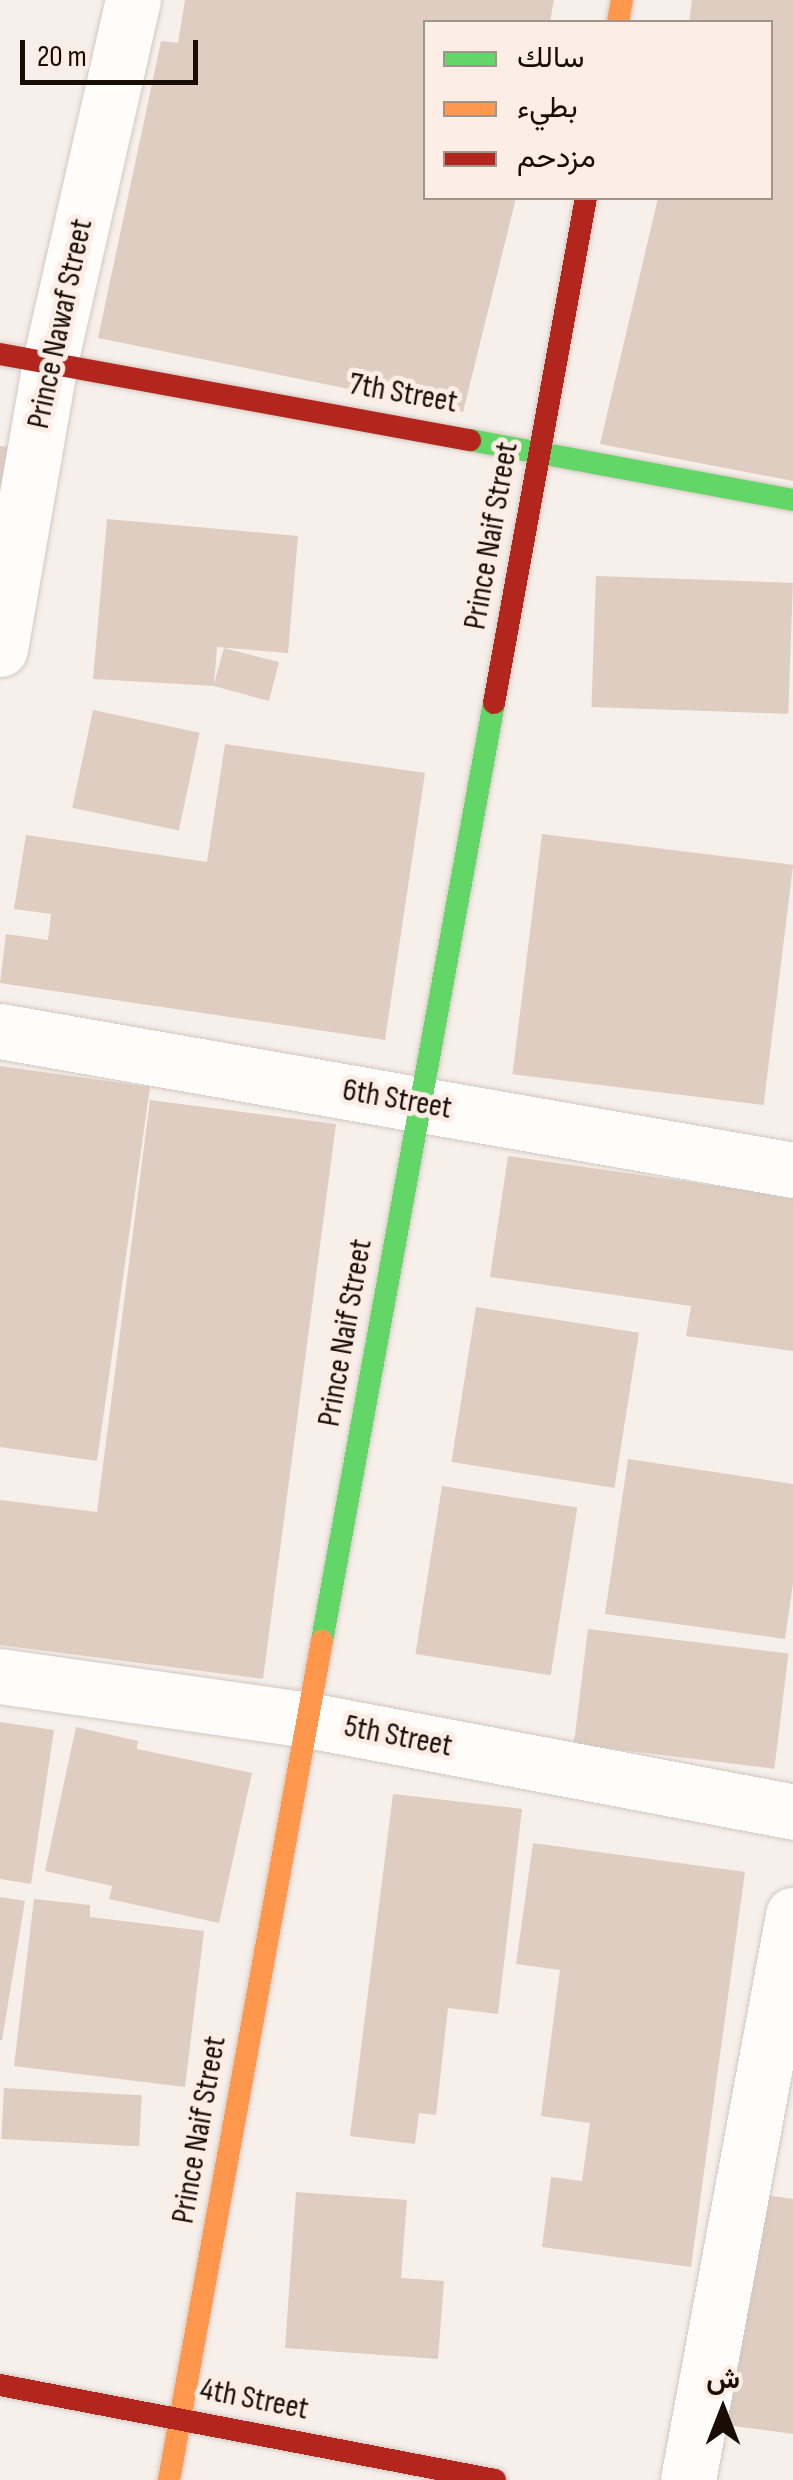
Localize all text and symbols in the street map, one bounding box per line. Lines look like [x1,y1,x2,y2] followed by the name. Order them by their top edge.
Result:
[25,20,202,82] scale bar
[423,20,773,200] legend
[37,39,87,75] text: 20 m
[517,40,584,76] text: سالك
[517,90,578,126] text: بطيء
[517,140,596,176] text: مزدحم
[20,216,102,432] street label: Prince Nawaf Street
[346,366,460,422] street label: 7th Street
[457,439,527,633] street label: Prince Naif Street
[339,1072,455,1128] street label: 6th Street
[311,1236,381,1430] street label: Prince Naif Street
[341,1708,455,1766] street label: 5th Street
[165,2033,235,2227] street label: Prince Naif Street
[673,2360,773,2460] north arrow
[706,2363,740,2396] text: ش
[197,2371,311,2429] street label: 4th Street

